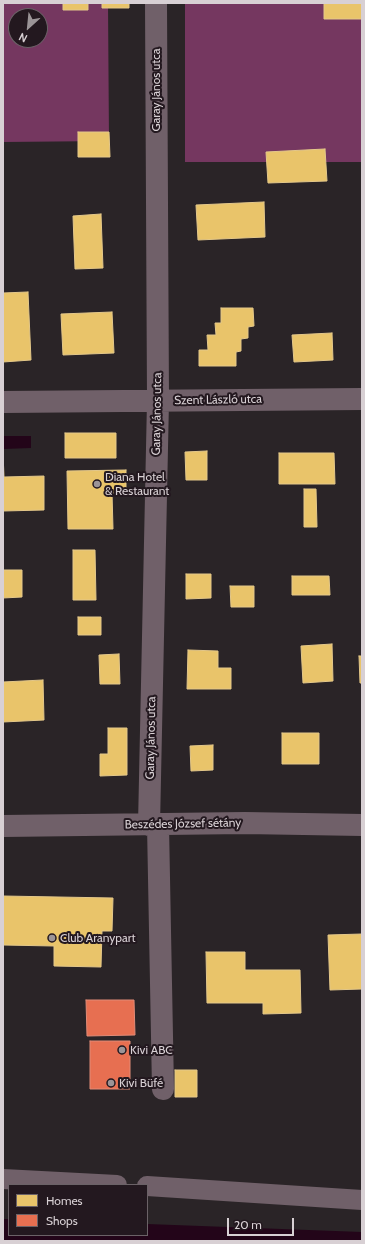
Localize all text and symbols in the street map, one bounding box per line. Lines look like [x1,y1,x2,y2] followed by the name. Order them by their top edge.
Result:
[8,8,48,48] north arrow
[16,30,30,46] text: N
[149,49,163,131] street label: Garay János utca
[149,372,165,456] street label: Garay János utca
[174,392,262,408] street label: Szent László utca
[105,470,169,498] place label: Diana Hotel & Restaurant
[92,479,102,489] marker: Diana Hotel & Restaurant
[143,696,159,780] street label: Garay János utca
[125,816,241,832] street label: Beszédes József sétány
[60,931,136,945] place label: Club Aranypart
[47,933,57,943] marker: Club Aranypart
[130,1043,173,1057] place label: Kivi ABC
[117,1045,127,1055] marker: Kivi ABC
[119,1076,163,1090] place label: Kivi Büfé
[106,1078,116,1088] marker: Kivi Büfé
[8,1184,148,1236] legend
[46,1193,83,1208] text: Homes
[229,1210,296,1236] scale bar
[46,1213,78,1228] text: Shops
[234,1217,262,1232] text: 20 m

